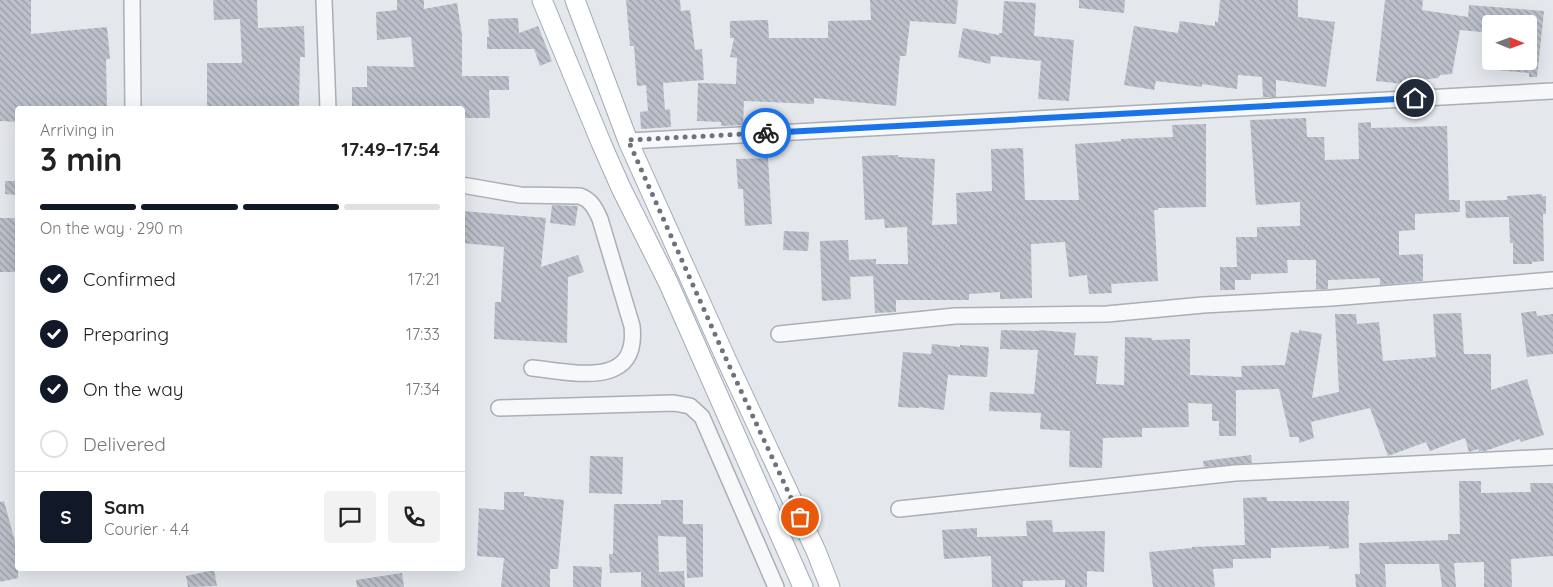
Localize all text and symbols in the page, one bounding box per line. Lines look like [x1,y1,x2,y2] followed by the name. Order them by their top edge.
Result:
[1482,15,1538,70] north arrow
[1482,15,1537,70] map controls
[1394,77,1436,119] pin
[1401,84,1429,112] icon: home
[741,108,791,158] courier
[752,119,780,147] icon: bike
[40,120,114,140] text: Arriving in
[341,137,440,161] text: 17:49–17:54
[40,139,122,179] text: 3 min
[40,218,183,238] text: On the way · 290 m
[40,265,68,293] icon: check
[83,267,176,291] text: Confirmed
[408,269,440,289] text: 17:21
[40,320,68,348] icon: check
[83,322,169,346] text: Preparing
[406,324,440,344] text: 17:33
[40,375,68,403] icon: check
[83,377,184,401] text: On the way
[406,379,440,399] text: 17:34
[83,432,166,456] text: Delivered
[324,491,376,543] button: chat
[388,491,440,543] button: phone
[104,495,145,519] text: Sam
[779,496,821,538] pin
[786,503,814,531] icon: bag
[60,505,72,529] text: S
[104,519,189,539] text: Courier · 4.4

